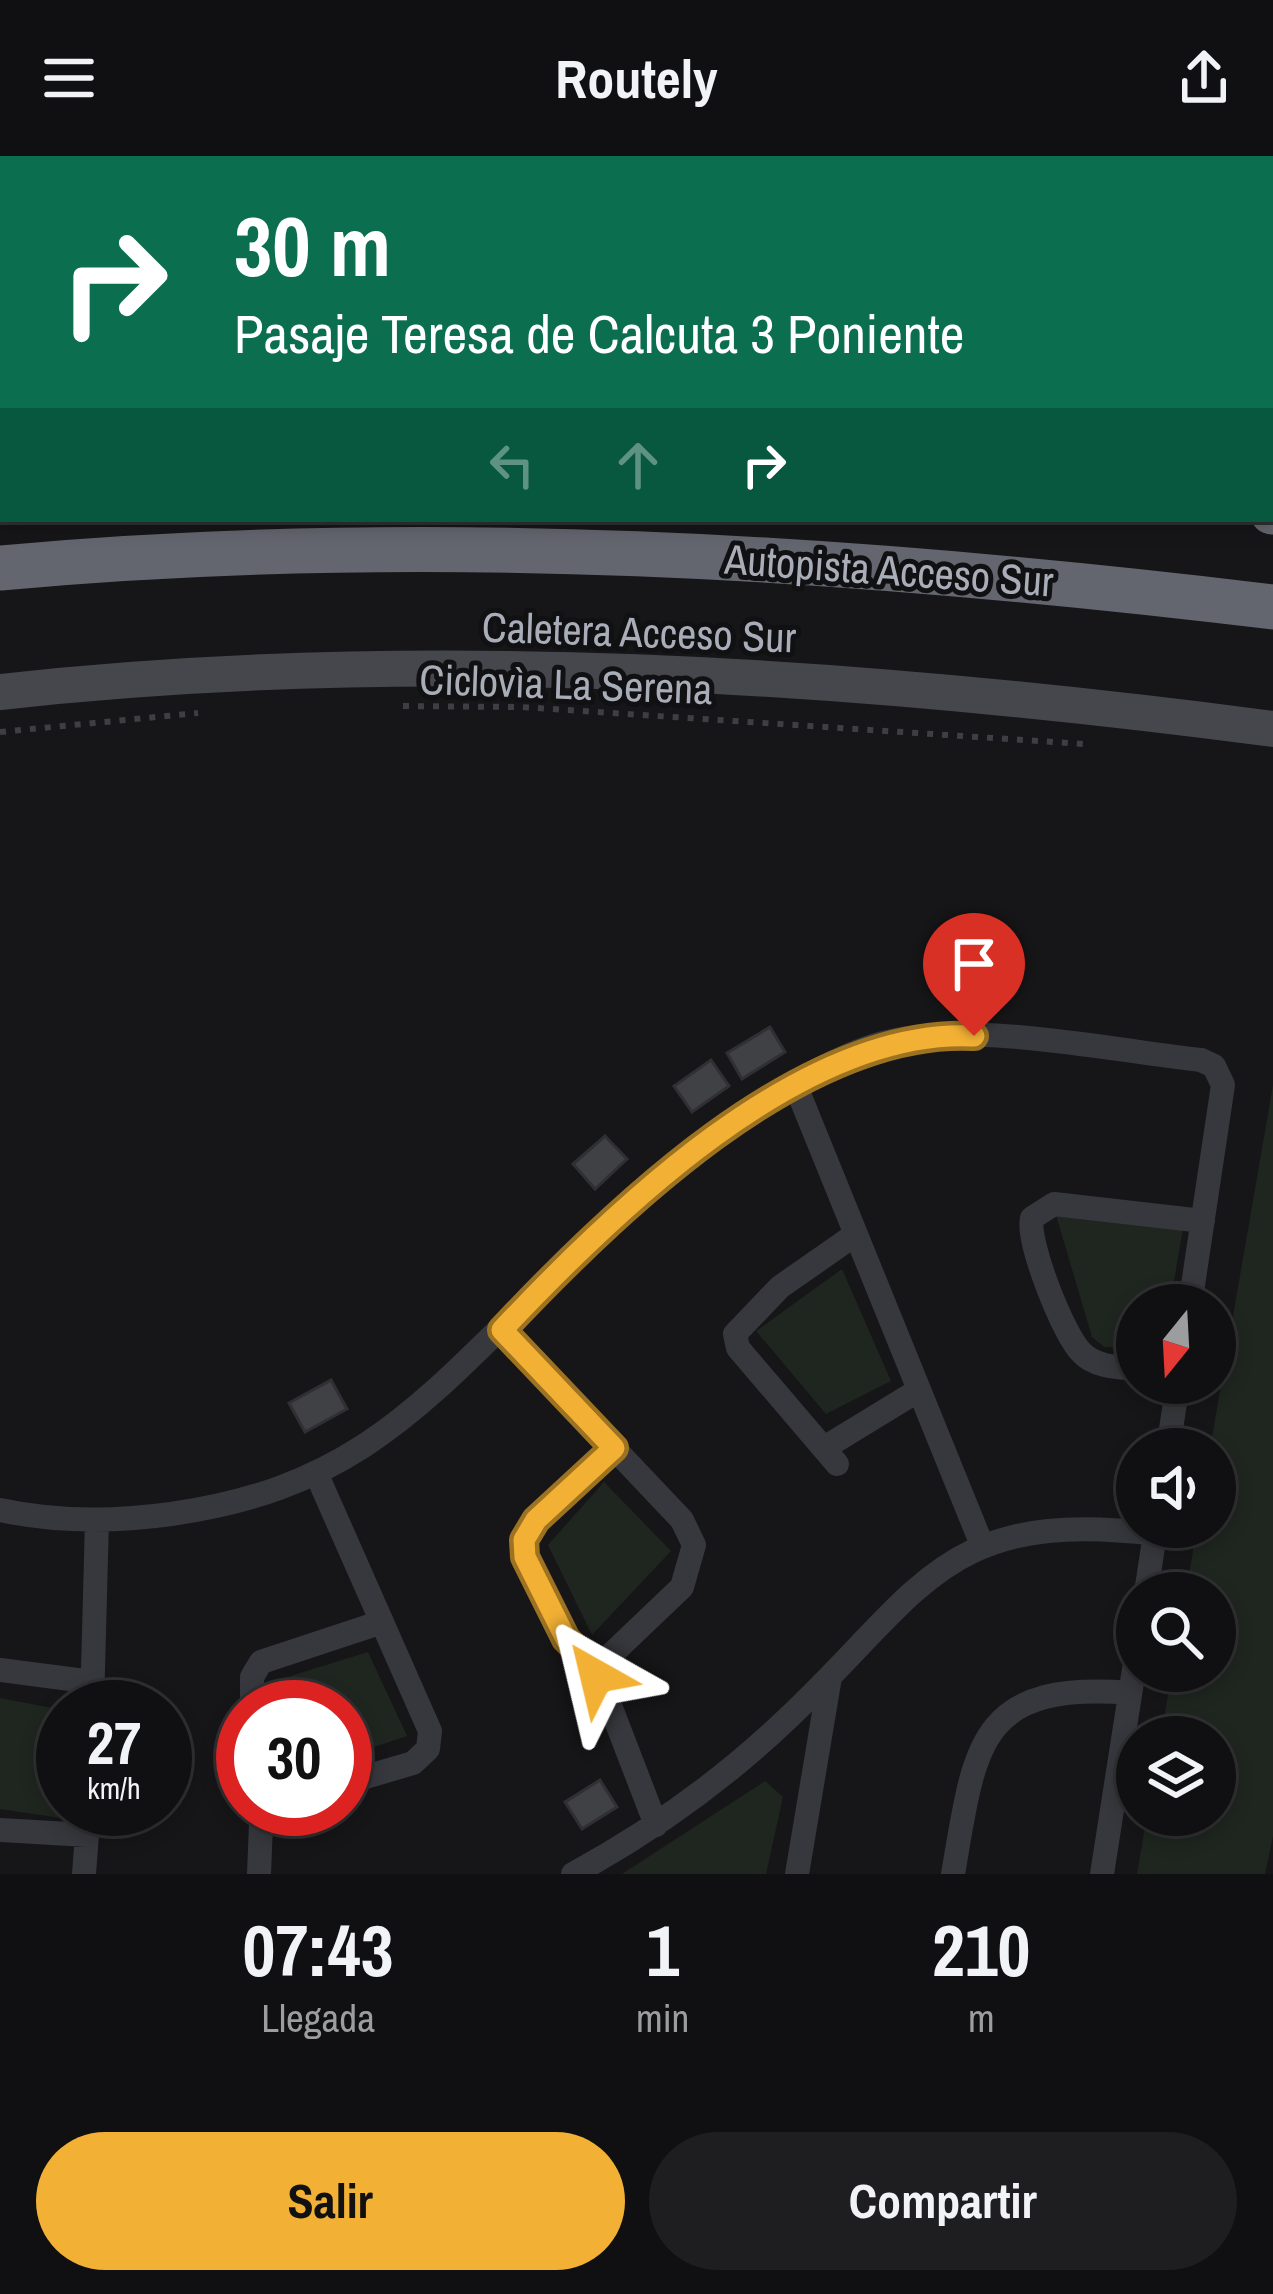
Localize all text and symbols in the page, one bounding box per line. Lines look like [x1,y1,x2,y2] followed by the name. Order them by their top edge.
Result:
[555,42,718,115] text: Routely
[36,45,102,111] icon: menu
[1171,45,1237,111] icon: share
[234,189,391,302] text: 30 m
[36,204,192,360] icon: right
[234,297,964,370] text: Pasaje Teresa de Calcuta 3 Poniente
[479,432,545,498] icon: left
[605,432,671,498] icon: ahead
[731,432,797,498] icon: right
[722,531,1056,609] street label: Autopista Acceso Sur
[481,599,797,665] street label: Caletera Acceso Sur
[419,651,713,717] street label: Ciclovìa La Serena
[923,913,1025,1036] pin
[941,931,1007,997] icon: arrive
[1116,1284,1236,1404] north arrow
[1116,1284,1236,1836] map controls
[1116,1428,1236,1548] button: sound
[1116,1572,1236,1692] button: search
[533,1613,659,1739] position arrow
[216,1680,372,1836] speed limit sign: 30
[87,1702,141,1783] text: 27
[1116,1716,1236,1836] button: layers
[87,1768,141,1808] text: km/h
[243,1901,394,1998] text: 07:43
[646,1901,679,1998] text: 1
[932,1901,1030,1998] text: 210
[261,1992,375,2044] text: Llegada
[636,1992,689,2044] text: min
[968,1992,995,2044] text: m
[36,2132,625,2270] button: Salir
[649,2132,1237,2270] button: Compartir

